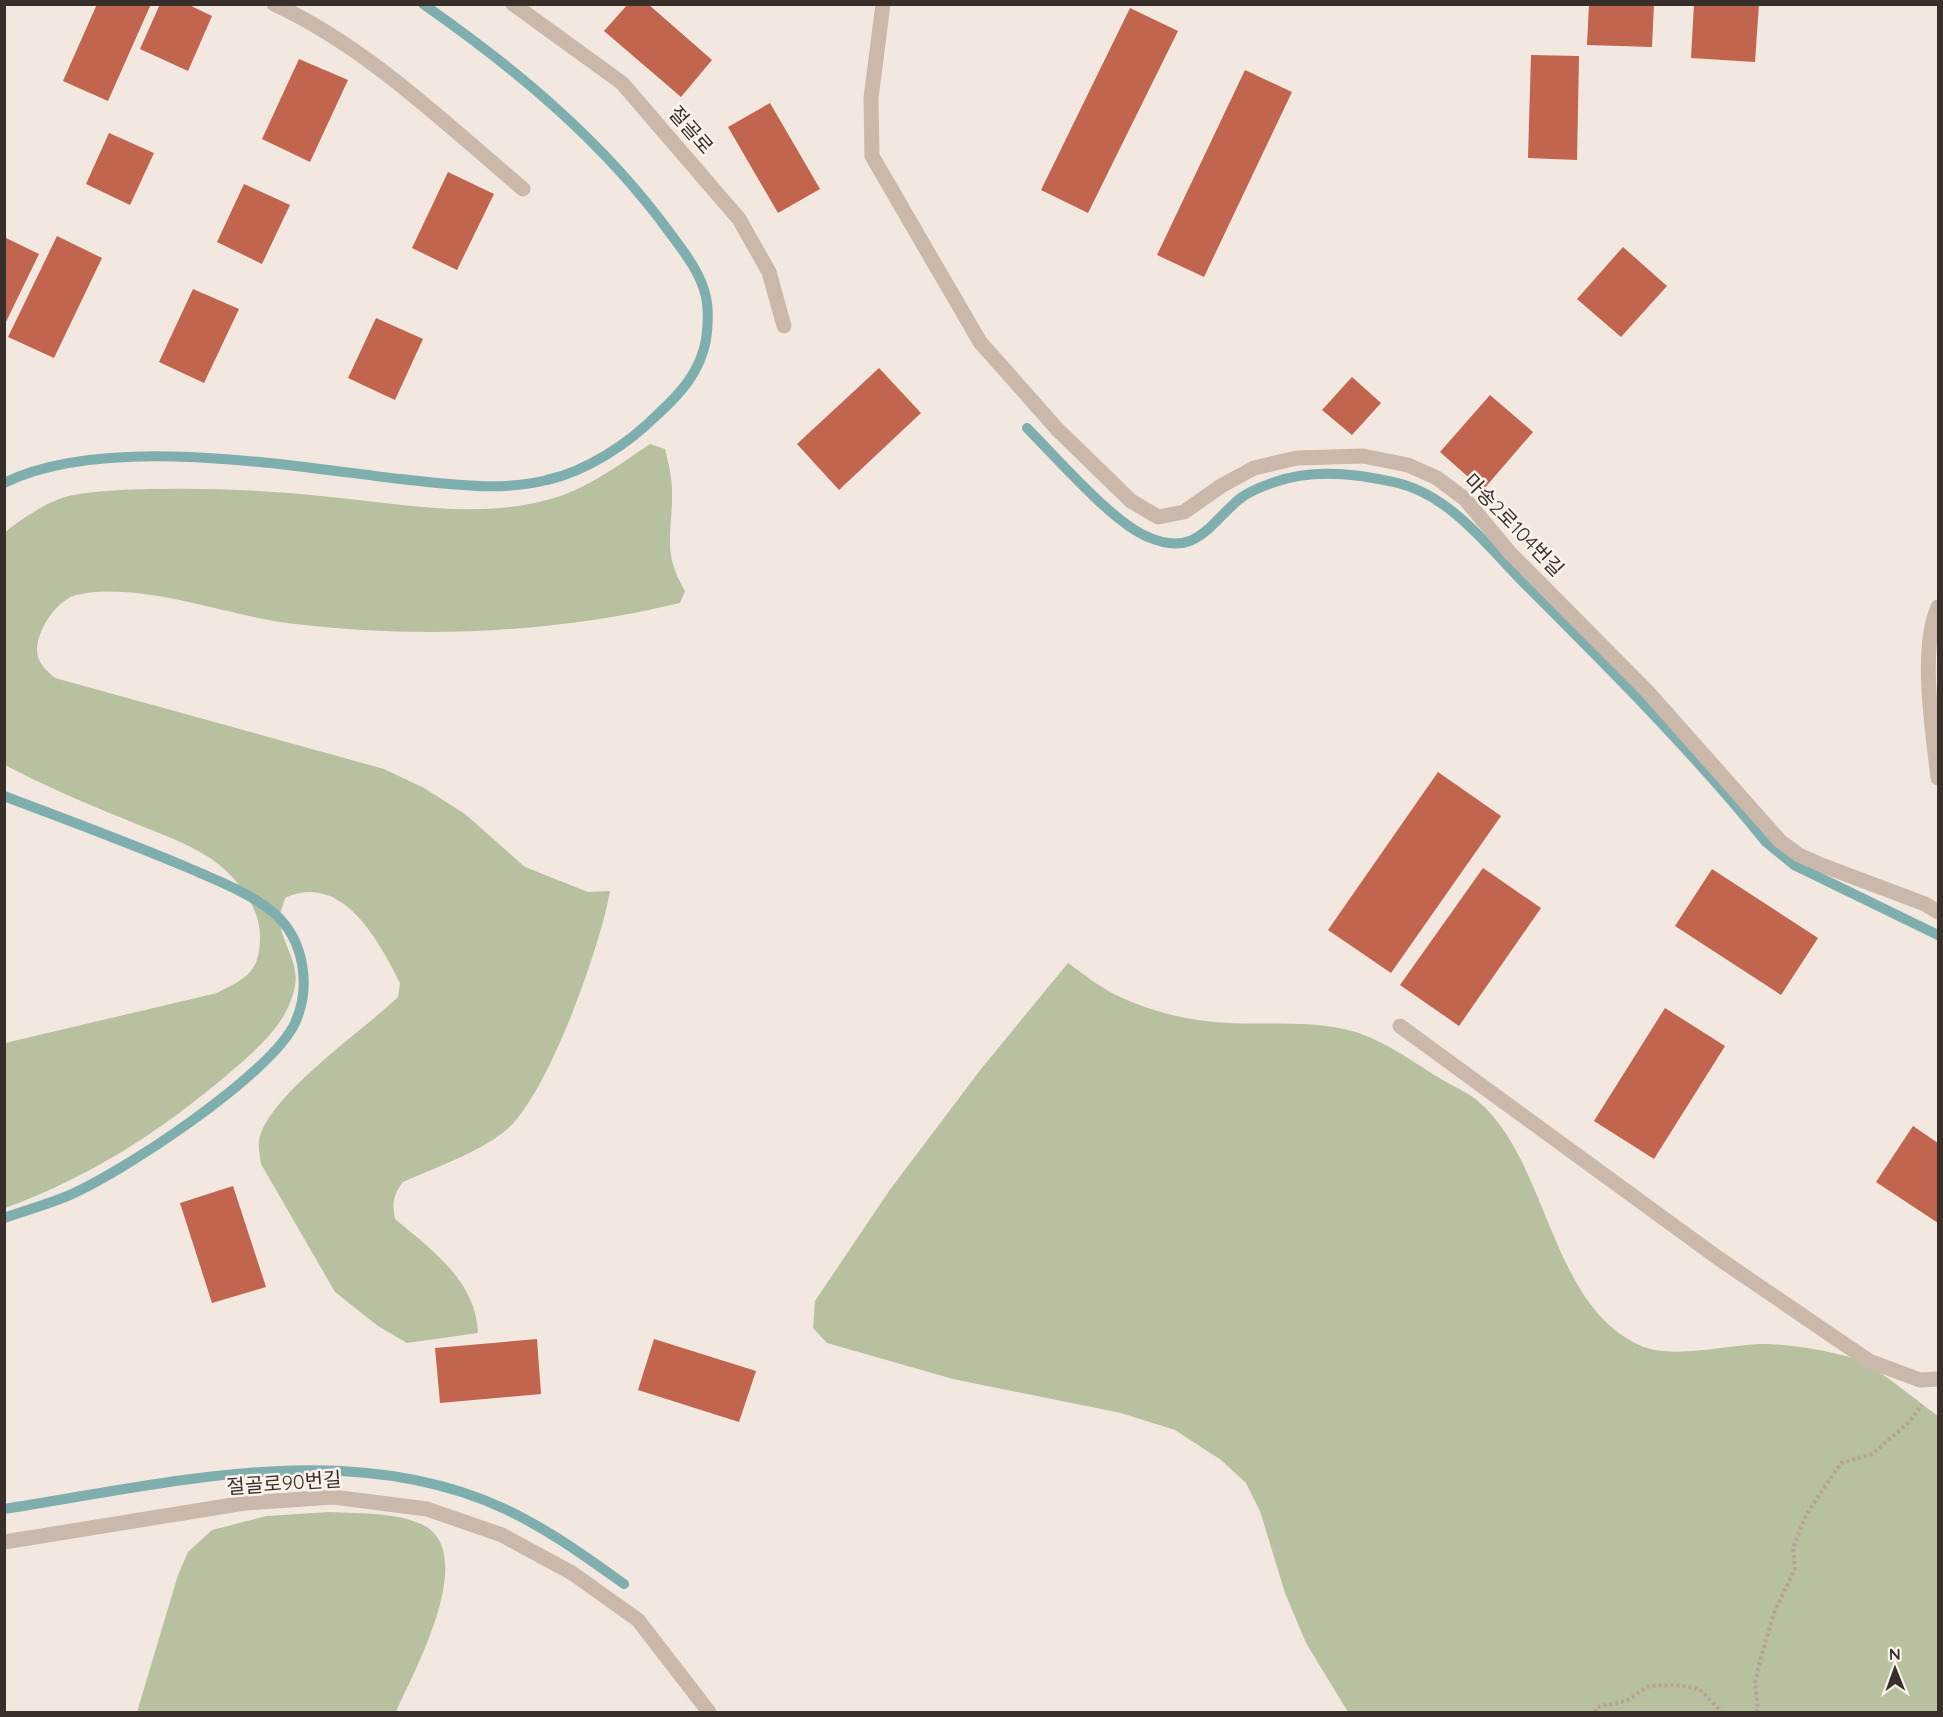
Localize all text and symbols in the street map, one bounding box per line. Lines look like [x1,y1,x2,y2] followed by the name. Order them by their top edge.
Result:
[664,101,719,159] street label: 절골로
[1459,468,1570,581] street label: 마송2로104번길
[226,1466,342,1499] street label: 절골로90번길
[1865,1639,1925,1699] north arrow
[1889,1644,1901,1664] text: N

